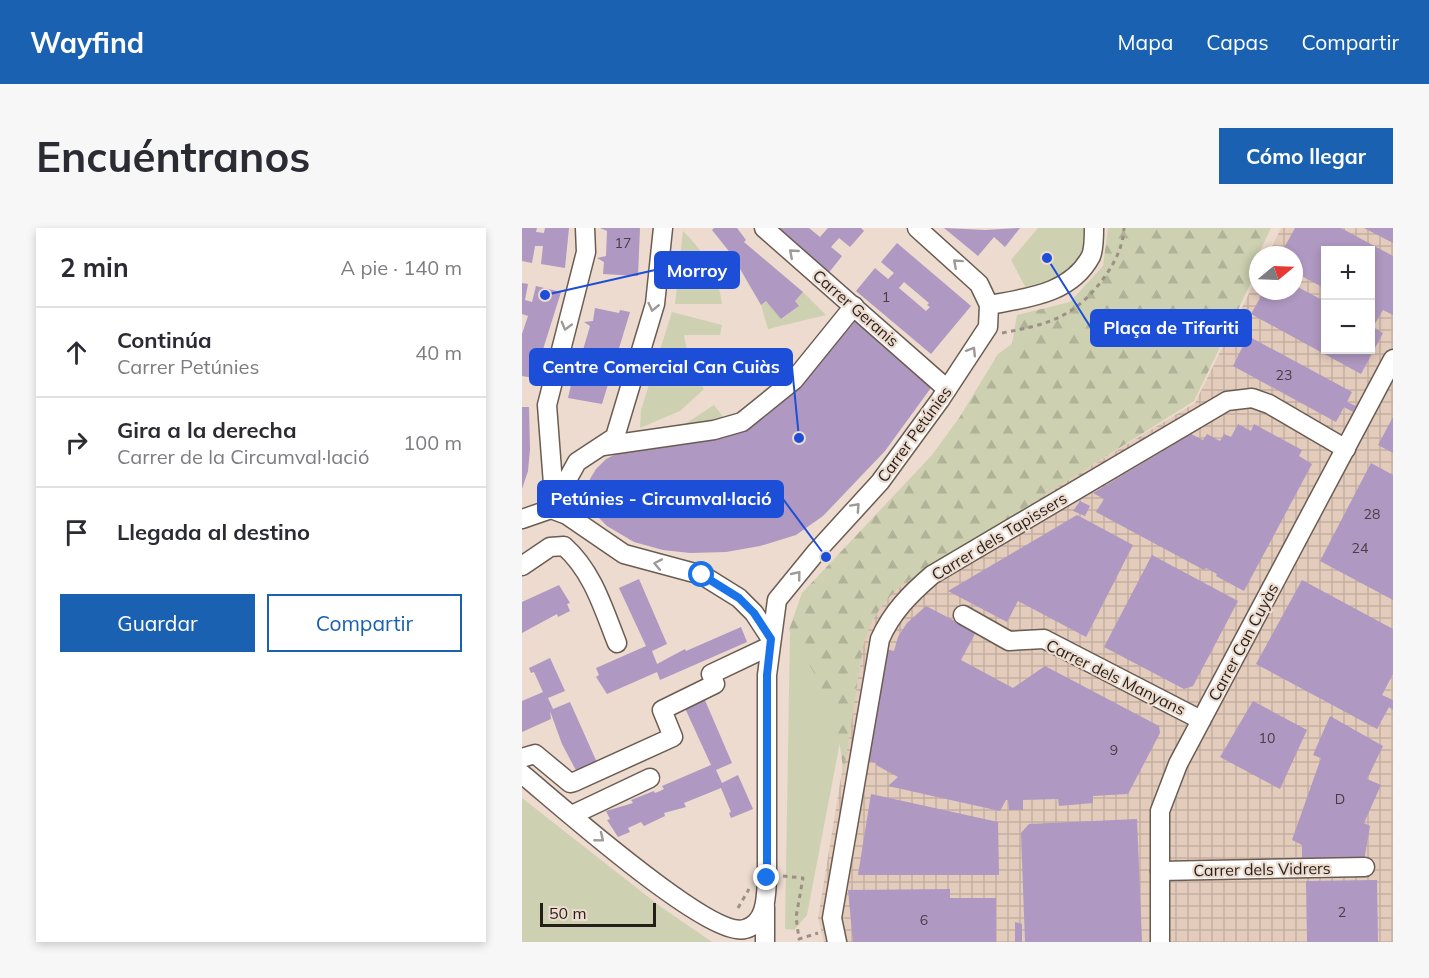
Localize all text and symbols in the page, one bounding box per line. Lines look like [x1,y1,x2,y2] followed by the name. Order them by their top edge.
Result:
[30,25,144,60] text: Wayfind
[1118,29,1173,55] text: Mapa
[1206,29,1269,55] text: Capas
[1302,29,1399,55] text: Compartir
[1219,128,1393,184] button: Cómo llegar
[36,130,310,183] text: Encuéntranos
[615,234,631,252] house number: 17
[1249,246,1303,300] north arrow
[1321,246,1375,354] map controls
[1321,246,1375,300] button: +
[789,249,800,260] one-way arrow
[60,251,129,284] text: 2 min
[655,252,739,288] callout: Morroy
[341,255,462,280] text: A pie · 140 m
[667,259,728,282] text: Morroy
[953,260,964,271] one-way arrow
[809,265,903,351] street label: Carrer Geranis
[882,288,890,306] house number: 1
[1321,300,1375,354] button: −
[648,302,661,312] one-way arrow
[1091,310,1251,346] callout: Plaça de Tifariti
[1103,316,1239,339] text: Plaça de Tifariti
[561,320,573,331] one-way arrow
[117,326,212,354] text: Continúa
[60,336,93,369] icon: ahead
[415,340,462,365] text: 40 m
[965,347,977,357] one-way arrow
[530,349,792,385] callout: Centre Comercial Can Cuiàs
[117,354,259,379] text: Carrer Petúnies
[542,355,780,378] text: Centre Comercial Can Cuiàs
[1276,366,1292,384] house number: 23
[872,382,956,486] street label: Carrer Petúnies
[117,416,297,444] text: Gira a la derecha
[60,426,93,459] icon: right
[403,430,462,455] text: 100 m
[117,444,369,469] text: Carrer de la Circumval·lació
[538,481,783,517] callout: Petúnies - Circumval·lació
[550,487,772,510] text: Petúnies - Circumval·lació
[928,488,1070,584] street label: Carrer dels Tapissers
[849,504,860,514] one-way arrow
[1364,505,1380,523] house number: 28
[60,516,93,549] icon: arrive
[117,518,310,546] text: Llegada al destino
[1352,539,1369,557] house number: 24
[653,558,663,571] one-way arrow
[688,561,714,587] route start
[790,571,801,582] one-way arrow
[1204,580,1282,704] street label: Carrer Can Cuyàs
[60,594,255,652] button: Guardar
[267,594,462,652] button: Compartir
[1043,635,1189,719] street label: Carrer dels Manyans
[1259,729,1275,747] house number: 10
[1110,741,1118,759] house number: 9
[1335,790,1345,808] house number: D
[593,831,604,842] one-way arrow
[1193,858,1331,880] street label: Carrer dels Vidrers
[753,864,779,890] route end
[540,900,656,928] scale bar
[549,903,586,923] text: 50 m
[1338,903,1346,921] house number: 2
[920,911,928,929] house number: 6

